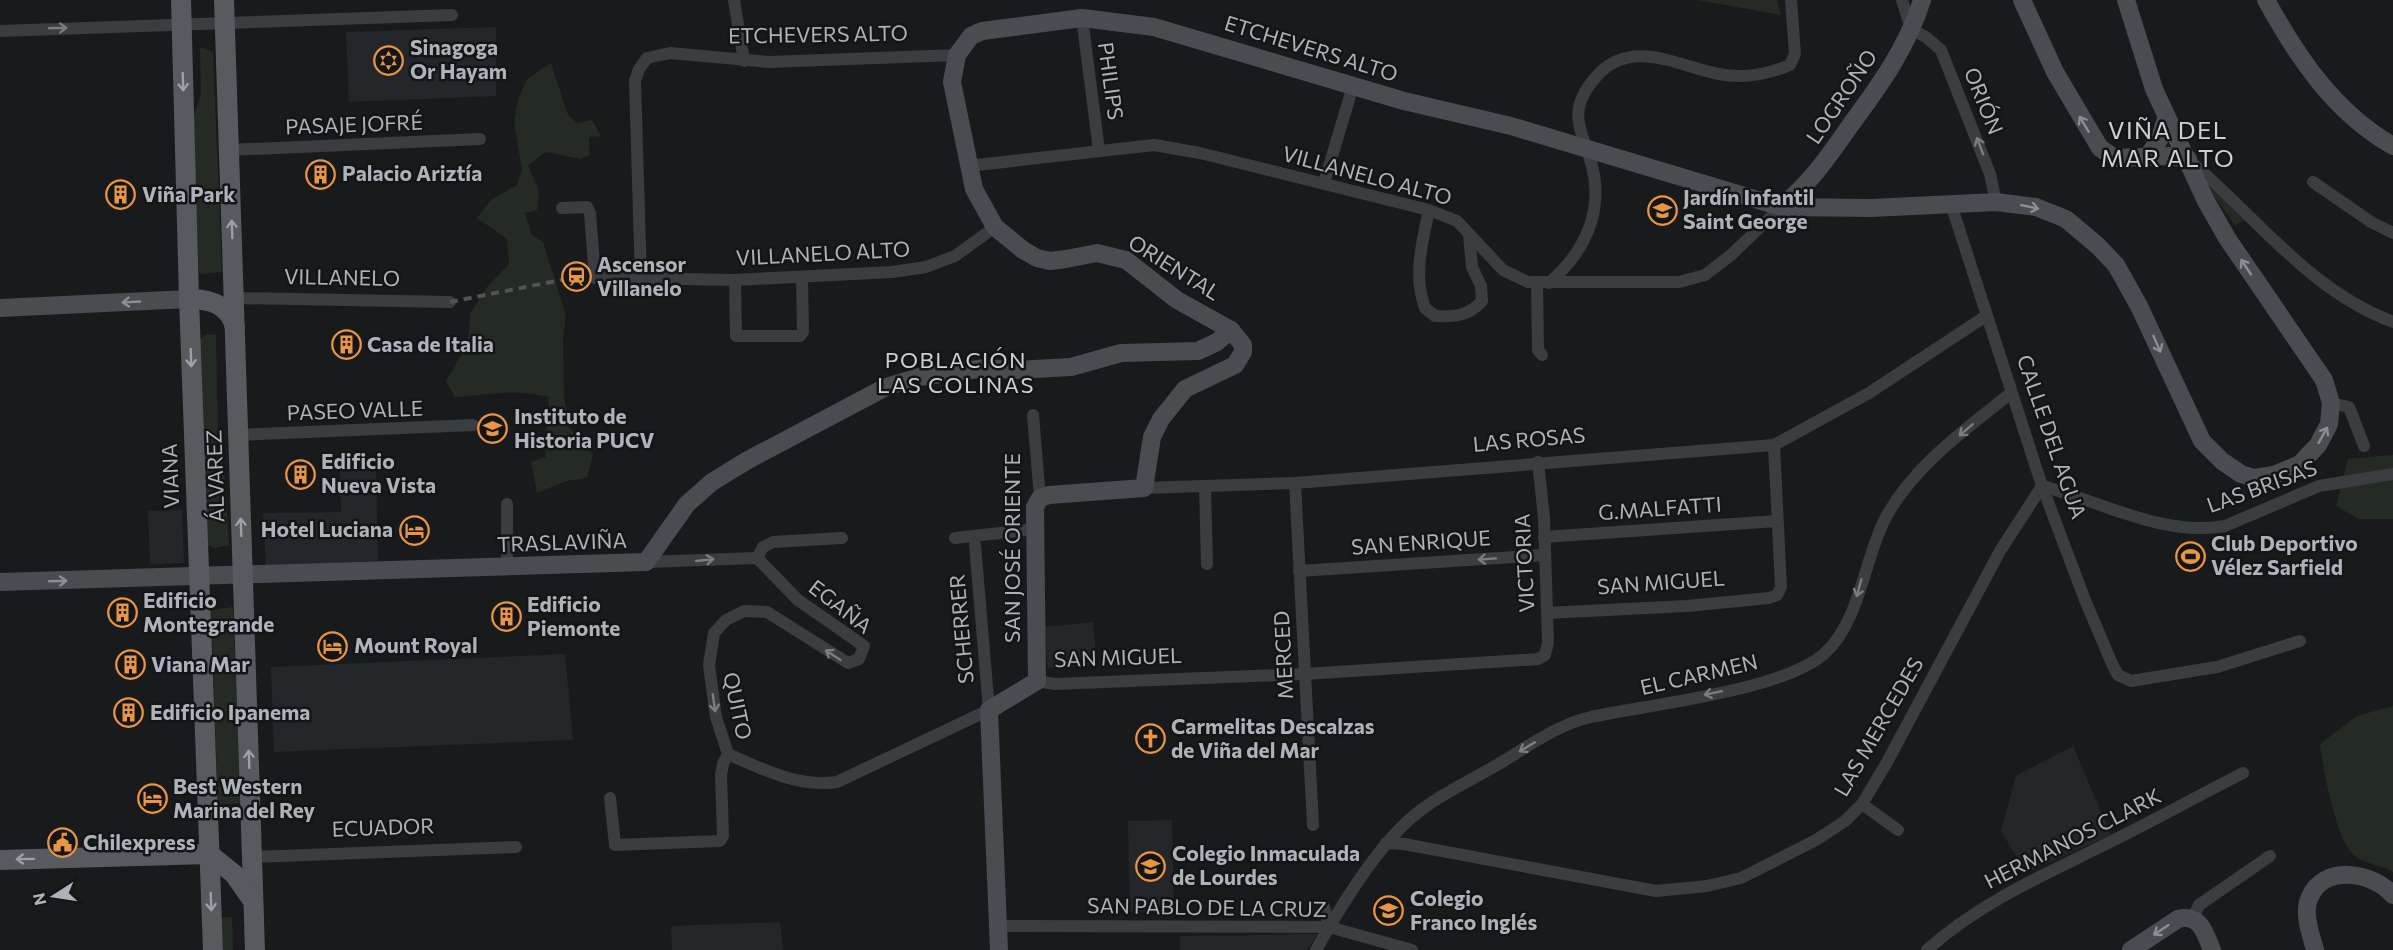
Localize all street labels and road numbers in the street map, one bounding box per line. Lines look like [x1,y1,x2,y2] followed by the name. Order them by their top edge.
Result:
[1222,9,1401,86] street label: ETCHEVERS ALTO
[728,19,908,48] street label: ETCHEVERS ALTO
[1094,40,1129,121] street label: PHILIPS
[1800,44,1881,148] street label: LOGROÑO
[1960,63,2009,138] street label: ORIÓN
[285,109,423,138] street label: PASAJE JOFRÉ
[1280,140,1455,209] street label: VILLANELO ALTO
[1124,229,1225,305] street label: ORIENTAL
[735,235,911,270] street label: VILLANELO ALTO
[284,263,400,290] street label: VILLANELO
[2013,351,2092,522] street label: CALLE DEL AGUA
[286,395,424,424] street label: PASEO VALLE
[1472,421,1586,456] street label: LAS ROSAS
[200,429,229,523] street label: ÁLVAREZ
[156,443,183,509] street label: VIANA
[999,453,1024,643] street label: SAN JOSÉ ORIENTE
[2203,454,2320,517] street label: LAS BRISAS
[1597,491,1722,524] street label: G.MALFATTI
[1508,513,1539,613] street label: VICTORIA
[1350,524,1492,559] street label: SAN ENRIQUE
[497,527,627,556] street label: TRASLAVIÑA
[1596,565,1726,598] street label: SAN MIGUEL
[943,573,978,685] street label: SCHERRER
[805,574,877,638] street label: EGAÑA
[1268,610,1297,700] street label: MERCED
[1054,642,1182,671] street label: SAN MIGUEL
[1637,648,1760,699] street label: EL CARMEN
[1828,652,1928,800] street label: LAS MERCEDES
[719,670,758,742] street label: QUITO
[1980,782,2165,893] street label: HERMANOS CLARK
[331,812,435,841] street label: ECUADOR
[1087,892,1327,921] street label: SAN PABLO DE LA CRUZ

